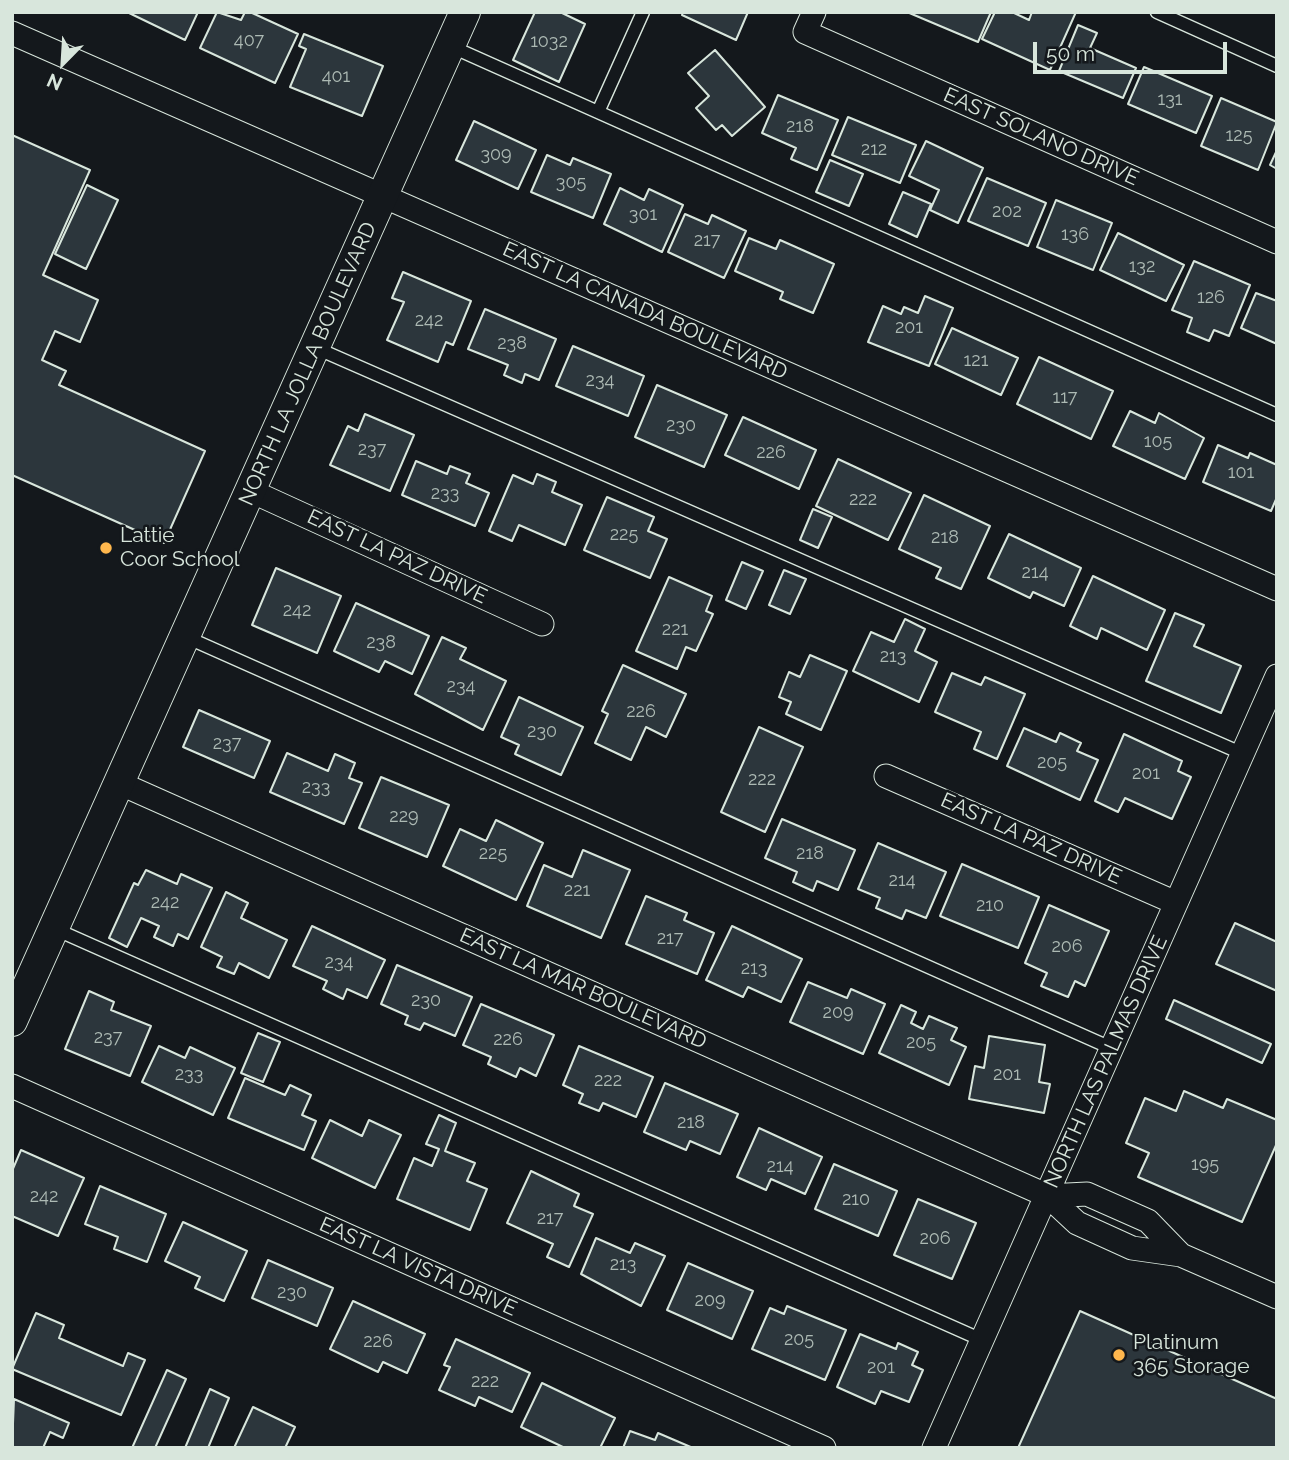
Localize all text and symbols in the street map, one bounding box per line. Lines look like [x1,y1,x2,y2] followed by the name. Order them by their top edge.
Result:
[28,28,98,98] north arrow
[1037,28,1231,72] scale bar
[234,30,264,52] house number: 407
[530,31,568,53] house number: 1032
[1046,41,1095,66] text: 50 m
[322,66,350,88] house number: 401
[43,69,66,95] text: N
[940,83,1142,191] street label: EAST SOLANO DRIVE
[1157,89,1183,111] house number: 131
[786,116,814,138] house number: 218
[1226,125,1252,147] house number: 125
[861,139,887,161] house number: 212
[480,144,512,166] house number: 309
[556,172,586,194] house number: 305
[992,201,1022,223] house number: 202
[629,204,657,226] house number: 301
[234,218,382,510] street label: NORTH LA JOLLA BOULEVARD
[1061,224,1089,246] house number: 136
[694,230,720,252] house number: 217
[499,237,791,385] street label: EAST LA CANADA BOULEVARD
[1129,256,1155,278] house number: 132
[1197,287,1225,309] house number: 126
[415,310,443,332] house number: 242
[895,317,923,339] house number: 201
[497,333,527,355] house number: 238
[964,350,988,372] house number: 121
[586,370,614,392] house number: 234
[1053,387,1077,409] house number: 117
[666,415,696,437] house number: 230
[1144,431,1172,453] house number: 105
[358,439,386,461] house number: 237
[756,442,786,464] house number: 226
[1228,462,1254,484] house number: 101
[431,483,459,505] house number: 233
[849,489,877,511] house number: 222
[303,504,491,610] street label: EAST LA PAZ DRIVE
[120,523,239,573] place label: Lattie Coor School
[610,524,638,546] house number: 225
[931,527,959,549] house number: 218
[98,540,114,556] marker: Lattie Coor School
[1022,562,1048,584] house number: 214
[283,600,311,622] house number: 242
[662,619,688,641] house number: 221
[366,632,396,654] house number: 238
[880,646,906,668] house number: 213
[447,676,475,698] house number: 234
[626,701,656,723] house number: 226
[527,721,557,743] house number: 230
[213,733,241,755] house number: 237
[1037,752,1067,774] house number: 205
[1132,763,1160,785] house number: 201
[748,769,776,791] house number: 222
[302,777,330,799] house number: 233
[937,788,1125,890] street label: EAST LA PAZ DRIVE
[389,806,419,828] house number: 229
[479,843,507,865] house number: 225
[796,843,824,865] house number: 218
[889,870,915,892] house number: 214
[564,880,590,902] house number: 221
[151,892,179,914] house number: 242
[976,895,1004,917] house number: 210
[456,923,710,1055] street label: EAST LA MAR BOULEVARD
[657,928,683,950] house number: 217
[1039,932,1173,1192] street label: NORTH LAS PALMAS DRIVE
[1051,936,1083,958] house number: 206
[325,952,353,974] house number: 234
[741,958,767,980] house number: 213
[411,990,441,1012] house number: 230
[823,1002,853,1024] house number: 209
[94,1027,122,1049] house number: 237
[493,1029,523,1051] house number: 226
[906,1032,936,1054] house number: 205
[175,1064,203,1086] house number: 233
[993,1064,1021,1086] house number: 201
[594,1070,622,1092] house number: 222
[677,1112,705,1134] house number: 218
[1191,1154,1219,1176] house number: 195
[767,1156,793,1178] house number: 214
[30,1186,58,1208] house number: 242
[842,1189,870,1211] house number: 210
[537,1208,563,1230] house number: 217
[315,1212,521,1322] street label: EAST LA VISTA DRIVE
[919,1228,951,1250] house number: 206
[610,1254,636,1276] house number: 213
[277,1282,307,1304] house number: 230
[695,1290,725,1312] house number: 209
[784,1329,814,1351] house number: 205
[1133,1330,1250,1380] place label: Platinum 365 Storage
[363,1331,393,1353] house number: 226
[1111,1347,1127,1363] marker: Platinum 365 Storage
[867,1357,895,1379] house number: 201
[471,1371,499,1393] house number: 222

